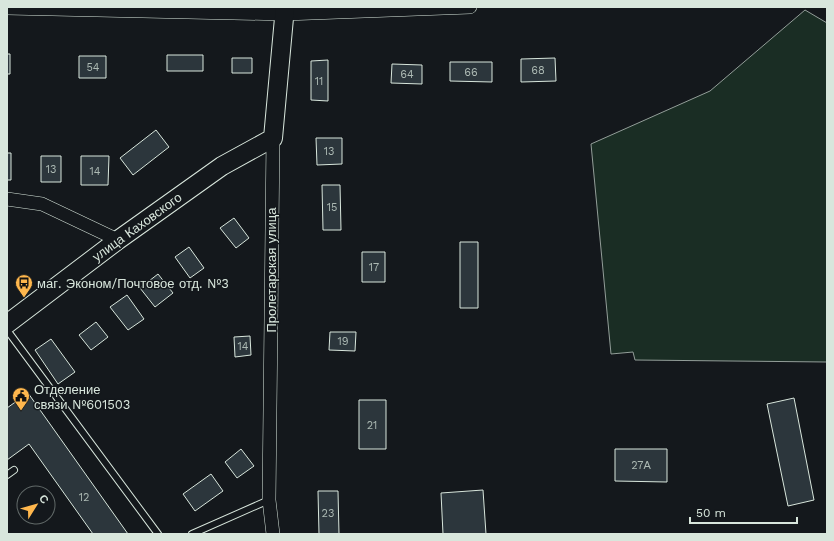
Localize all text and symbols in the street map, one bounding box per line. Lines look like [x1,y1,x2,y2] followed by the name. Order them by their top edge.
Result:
[86,61,100,74] house number: 54
[531,64,545,77] house number: 68
[464,66,478,79] house number: 66
[400,68,414,81] house number: 64
[315,75,323,88] house number: 11
[324,145,334,158] house number: 13
[46,163,56,176] house number: 13
[89,165,101,178] house number: 14
[89,190,185,264] street label: улица Каховского
[327,201,337,214] house number: 15
[264,207,279,333] street label: Пролетарская улица
[369,261,379,274] house number: 17
[14,273,34,298] bus stop icon: маг. Эконом/Почтовое отд. №3
[37,276,229,291] place label: маг. Эконом/Почтовое отд. №3
[337,335,349,348] house number: 19
[237,340,249,353] house number: 14
[34,382,130,412] place label: Отделение связи №601503
[11,386,31,411] public building icon: Отделение связи №601503
[367,419,377,432] house number: 21
[631,459,652,472] house number: 27А
[16,485,56,525] north arrow
[79,491,89,504] house number: 12
[36,492,51,506] text: С
[690,499,797,525] scale bar
[696,506,726,520] text: 50 m
[322,507,334,520] house number: 23

